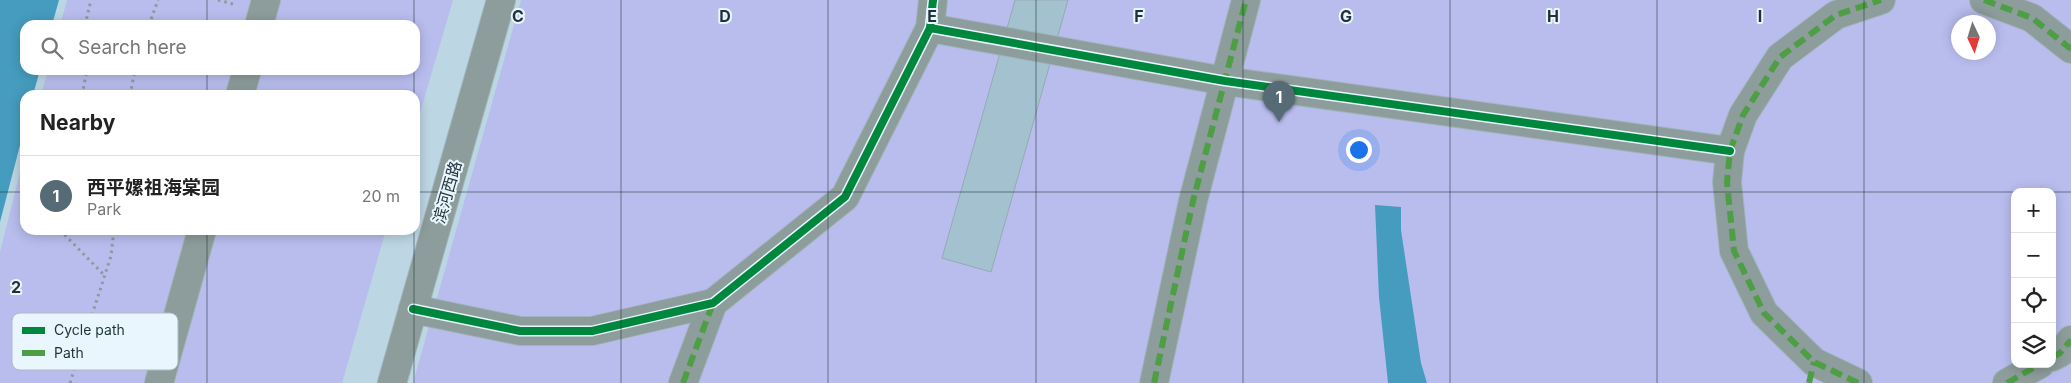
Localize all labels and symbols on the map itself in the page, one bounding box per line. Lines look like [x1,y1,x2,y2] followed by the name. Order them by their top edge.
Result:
[512,6,524,26] text: C
[719,6,731,26] text: D
[927,6,937,26] text: E
[1134,6,1144,26] text: F
[1340,6,1352,26] text: G
[1547,6,1559,26] text: H
[1758,6,1762,26] text: I
[1951,15,1996,60] north arrow
[1263,81,1295,122] pin: 1
[1346,137,1372,163] your location
[429,158,465,226] street label: 滨河西路
[11,277,21,297] text: 2
[12,313,178,370] legend
[54,321,125,338] text: Cycle path
[54,344,84,361] text: Path

